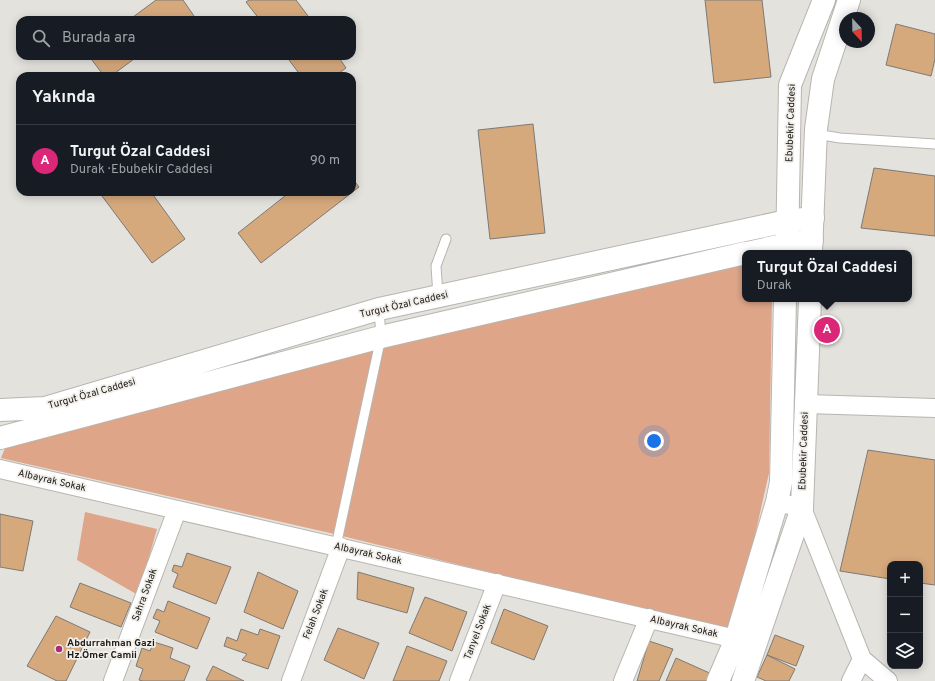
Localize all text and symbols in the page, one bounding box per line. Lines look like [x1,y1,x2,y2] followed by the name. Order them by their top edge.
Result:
[839,12,875,48] north arrow
[16,16,356,60] search box
[30,27,52,49] icon: search
[62,29,135,48] text: Burada ara
[783,84,799,162] street label: Ebubekir Caddesi
[32,87,96,109] text: Yakında
[70,143,210,162] text: Turgut Özal Caddesi
[40,153,50,169] text: A
[310,153,340,169] text: 90 m
[70,162,212,178] text: Durak · Ebubekir Caddesi
[742,250,912,302] popup
[757,259,897,278] text: Turgut Özal Caddesi
[757,278,792,294] text: Durak
[359,289,449,321] street label: Turgut Özal Caddesi
[814,315,840,345] pin: A
[47,375,137,413] street label: Turgut Özal Caddesi
[796,412,812,490] street label: Ebubekir Caddesi
[644,431,664,451] your location
[17,467,87,495] street label: Albayrak Sokak
[333,540,403,568] street label: Albayrak Sokak
[887,561,923,669] map controls
[887,561,923,597] button: +
[129,567,161,623] street label: Sahra Sokak
[300,587,332,641] street label: Felah Sokak
[887,597,923,633] button: −
[461,602,495,662] street label: Tanyel Sokak
[649,613,719,641] street label: Albayrak Sokak
[887,633,923,669] button: layers
[67,637,155,662] place label: Abdurrahman Gazi Hz.Ömer Camii
[54,644,64,654] marker: Abdurrahman Gazi Hz.Ömer Camii

